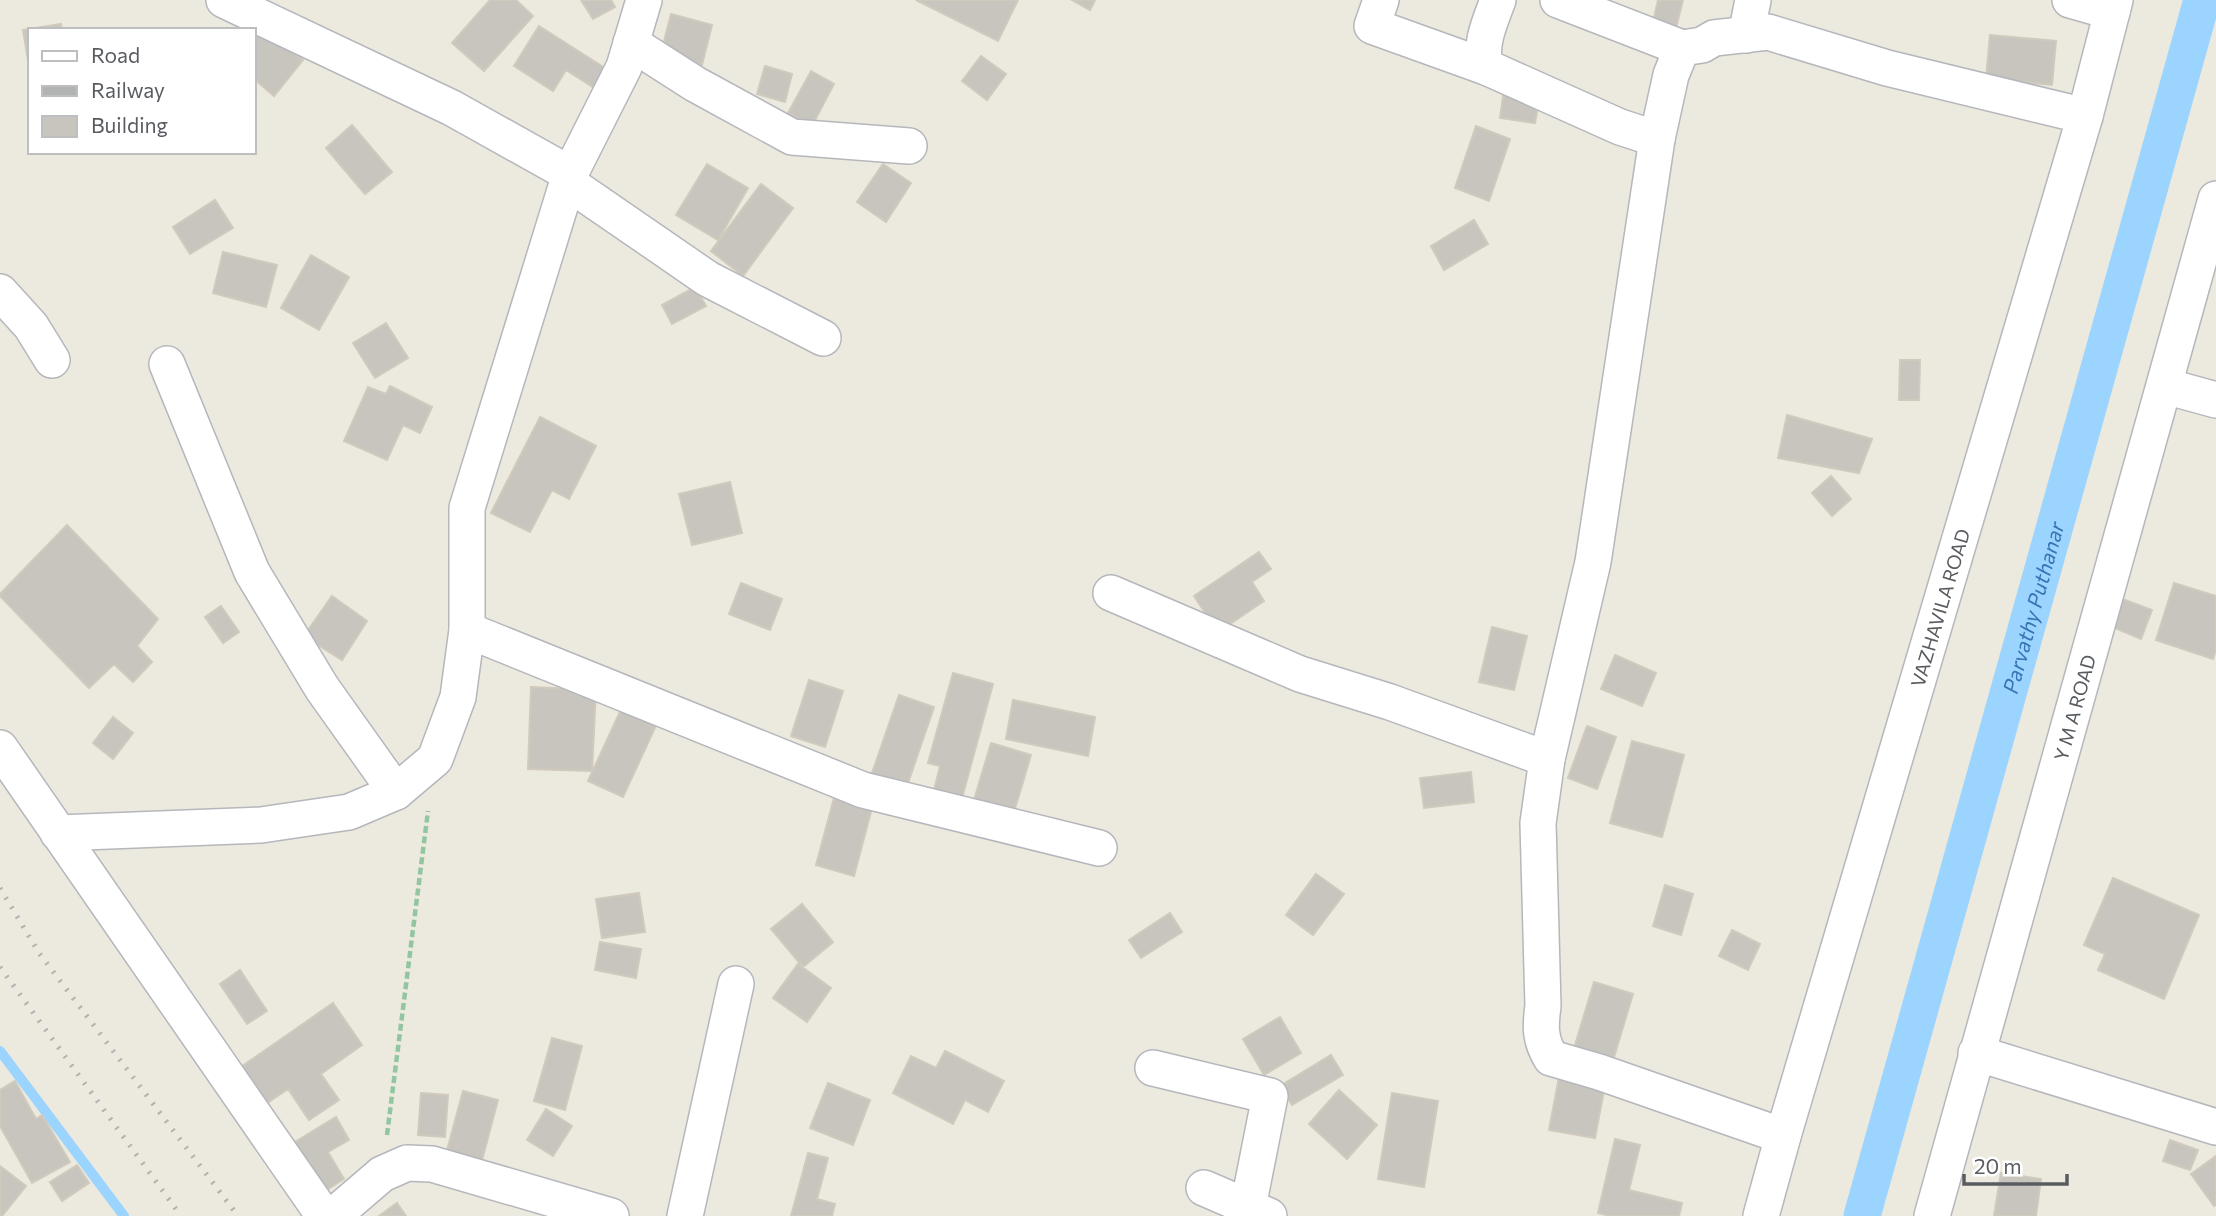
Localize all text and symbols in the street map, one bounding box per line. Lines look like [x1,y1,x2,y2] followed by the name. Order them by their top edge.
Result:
[28,28,256,154] legend
[91,42,140,67] text: Road
[91,77,165,102] text: Railway
[91,112,168,137] text: Building
[1996,518,2068,696] water label: Parvathy Puthanar
[1905,526,1974,690] street label: VAZHAVILA ROAD
[2048,652,2100,763] street label: Y M A ROAD
[1964,1142,2067,1186] scale bar
[1974,1153,2022,1178] text: 20 m

